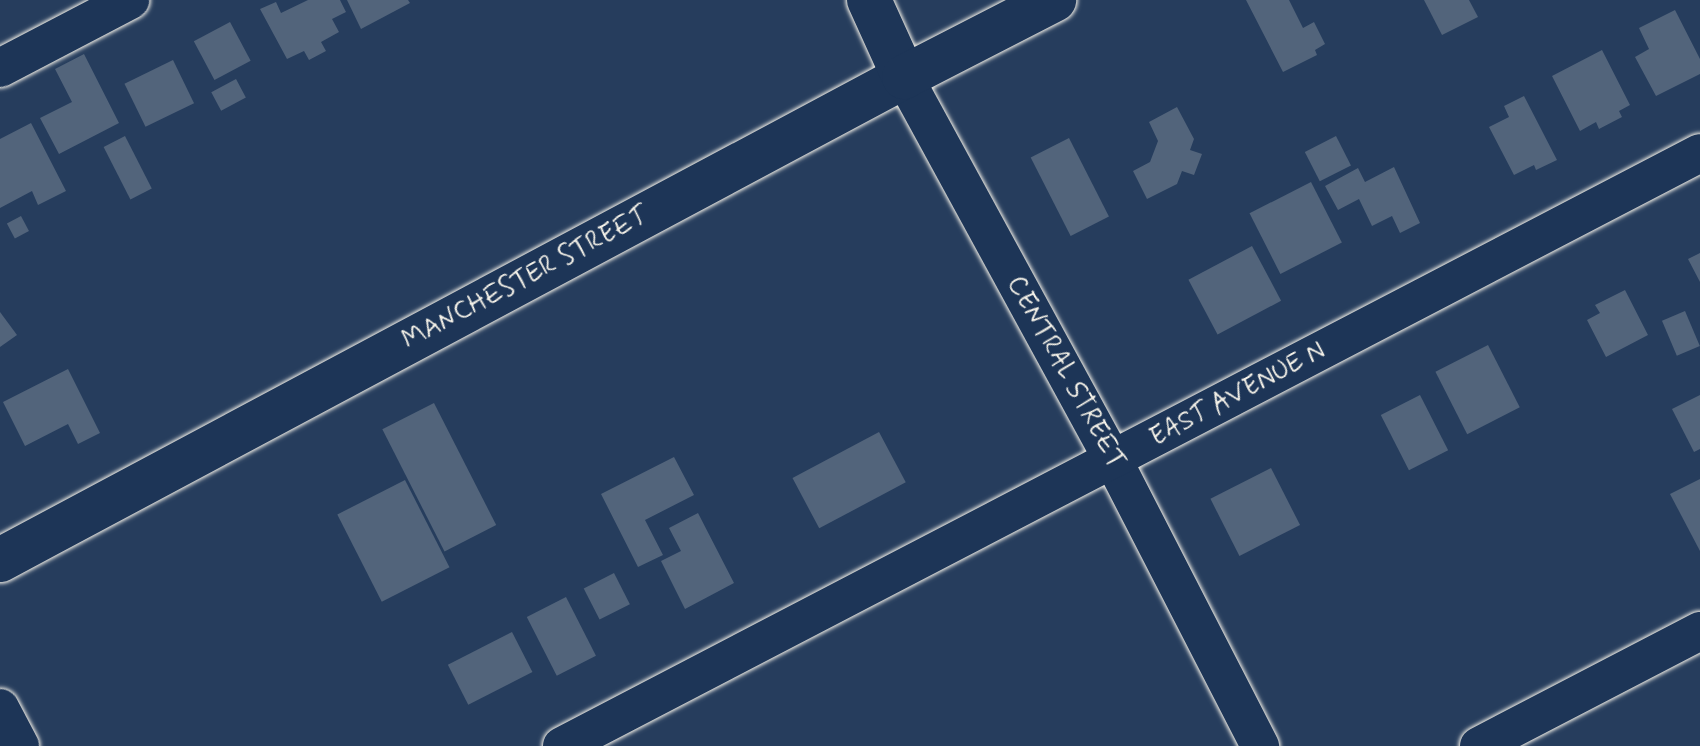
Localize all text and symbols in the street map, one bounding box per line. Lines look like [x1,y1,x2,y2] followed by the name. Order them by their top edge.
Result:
[397,201,655,357] street label: MANCHESTER STREET
[998,270,1132,476] street label: CENTRAL STREET
[1144,335,1332,455] street label: EAST AVENUE N

